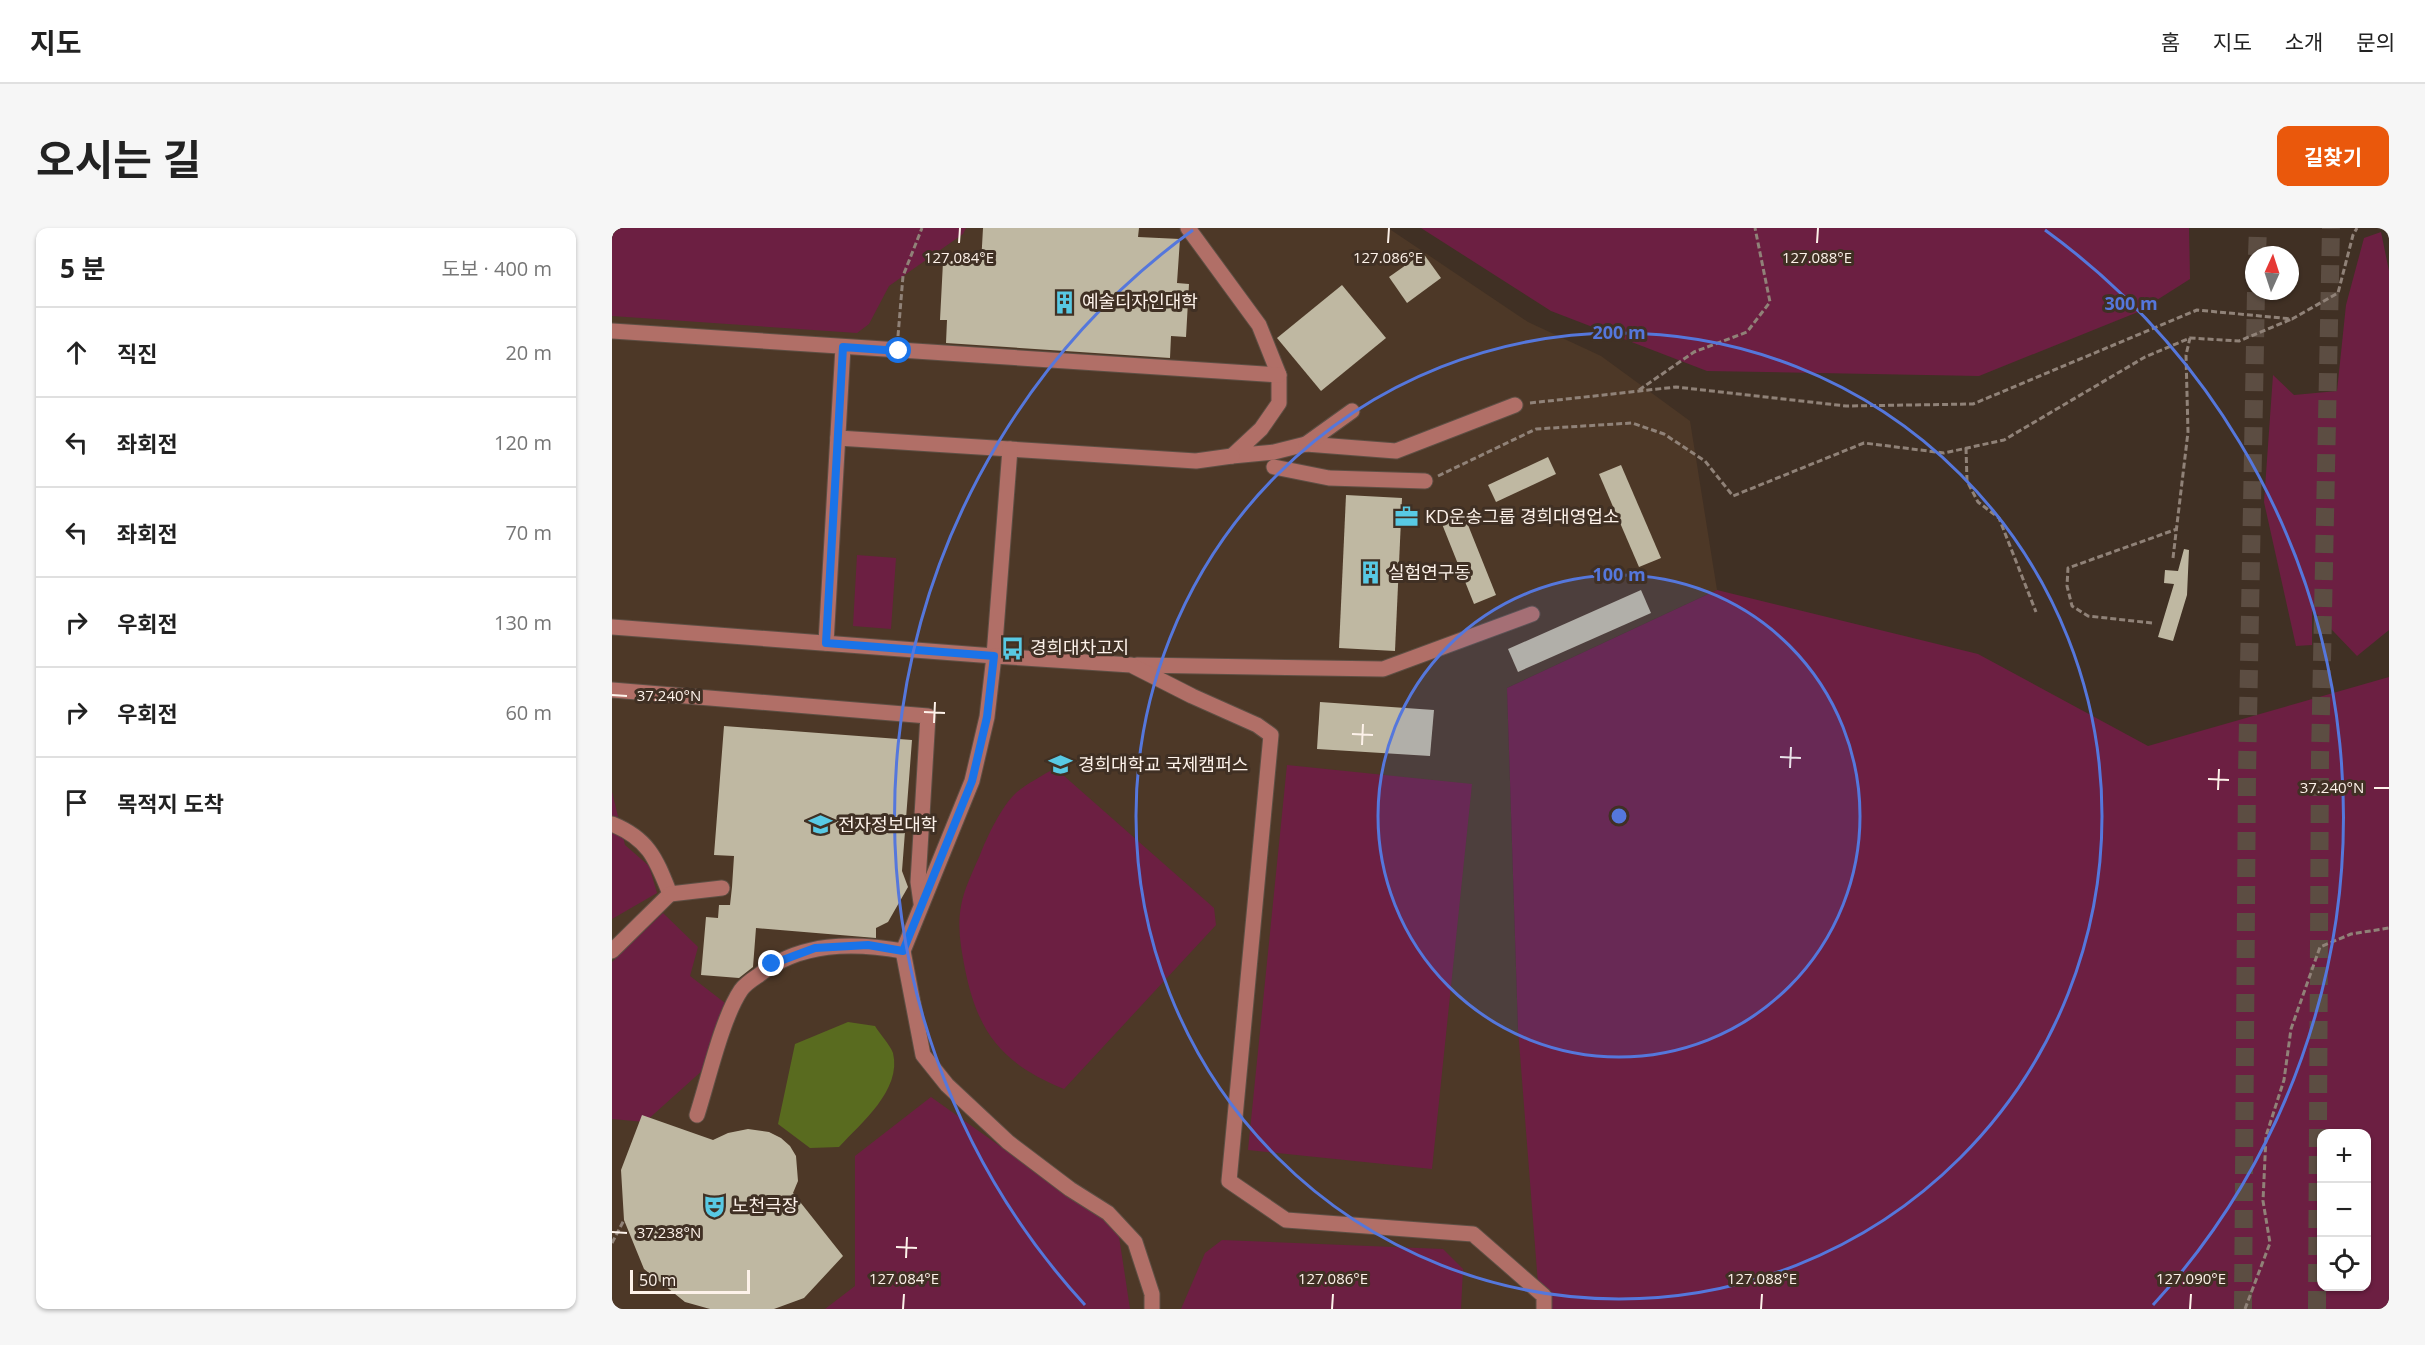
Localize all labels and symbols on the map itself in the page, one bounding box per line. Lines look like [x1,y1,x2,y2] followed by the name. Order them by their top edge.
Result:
[2245,246,2299,300] north arrow
[924,247,994,267] text: 127.084°E
[1353,247,1423,267] text: 127.086°E
[1782,247,1852,267] text: 127.088°E
[1051,289,1077,315] building icon: 예술디자인대학
[1082,289,1198,313] place label: 예술디자인대학
[2104,291,2158,315] text: 300 m
[1592,320,1646,344] text: 200 m
[885,337,911,363] route start
[1394,504,1420,530] office icon: KD운송그룹 경희대영업소
[1425,504,1619,528] place label: KD운송그룹 경희대영업소
[1357,560,1383,586] building icon: 실험연구동
[1388,560,1471,584] place label: 실험연구동
[1592,562,1646,586] text: 100 m
[999,635,1025,661] bus stop icon: 경희대차고지
[1030,635,1129,659] place label: 경희대차고지
[637,685,701,705] text: 37.240°N
[1047,752,1073,778] school or university icon: 경희대학교 국제캠퍼스
[1078,752,1248,776] place label: 경희대학교 국제캠퍼스
[2300,777,2364,797] text: 37.240°N
[1609,806,1629,826] centre of rings
[807,812,833,838] school or university icon: 전자정보대학
[838,812,937,836] place label: 전자정보대학
[758,950,784,976] route end
[701,1193,727,1219] theatre icon: 노천극장
[732,1193,798,1217] place label: 노천극장
[637,1222,701,1242] text: 37.238°N
[630,1267,750,1294] scale bar
[869,1268,939,1288] text: 127.084°E
[1298,1268,1368,1288] text: 127.086°E
[1727,1268,1797,1288] text: 127.088°E
[2156,1268,2226,1288] text: 127.090°E

